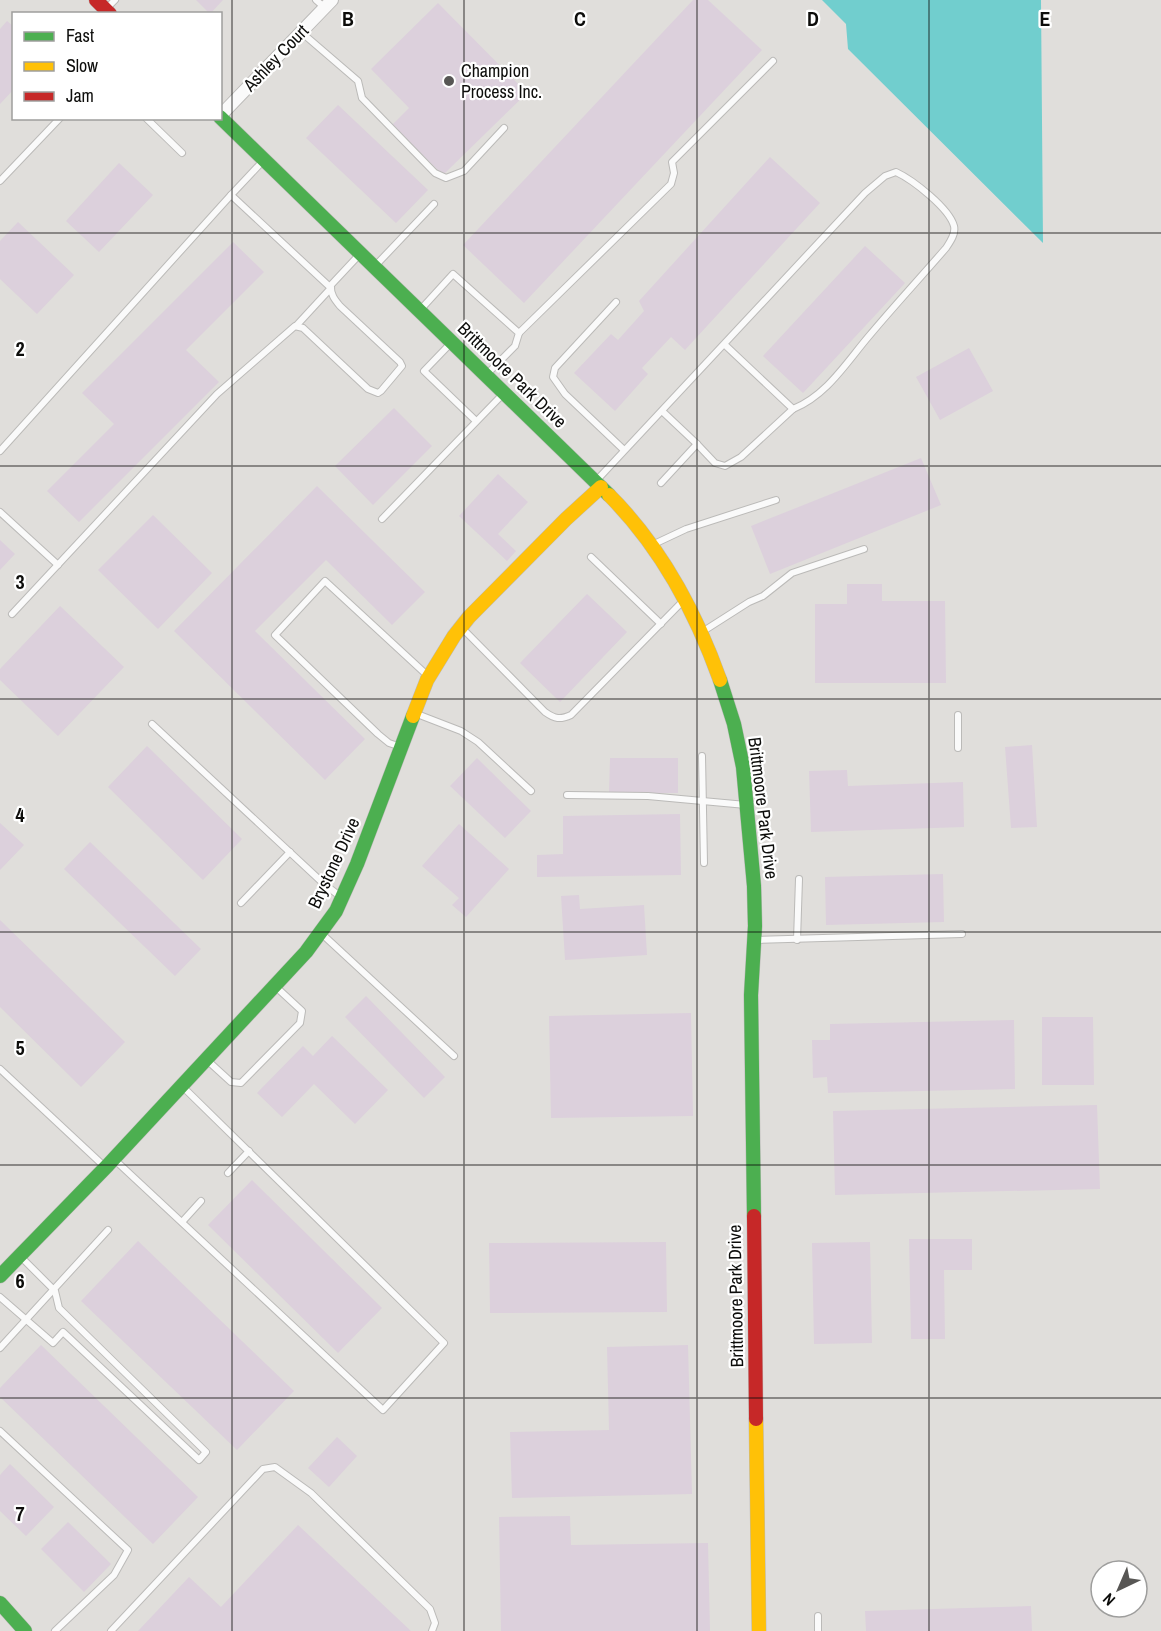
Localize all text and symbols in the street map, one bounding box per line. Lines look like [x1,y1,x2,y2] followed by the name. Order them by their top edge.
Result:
[342,5,354,32] text: B
[574,5,586,32] text: C
[807,5,819,32] text: D
[1040,5,1051,32] text: E
[12,12,222,120] legend
[237,19,314,97] street label: Ashley Court
[66,23,94,48] text: Fast
[66,53,98,78] text: Slow
[461,58,542,104] place label: Champion Process Inc.
[442,74,456,88] marker: Champion Process Inc.
[66,83,94,108] text: Jam
[452,316,572,433] street label: Brittmoore Park Drive
[15,335,25,362] text: 2
[15,568,25,595] text: 3
[742,736,785,880] street label: Brittmoore Park Drive
[15,801,25,828] text: 4
[302,813,366,912] street label: Brystone Drive
[15,1034,25,1061] text: 5
[722,1224,749,1368] street label: Brittmoore Park Drive
[15,1267,25,1294] text: 6
[15,1500,25,1527] text: 7
[1089,1559,1149,1619] north arrow
[1098,1589,1120,1611] text: N

